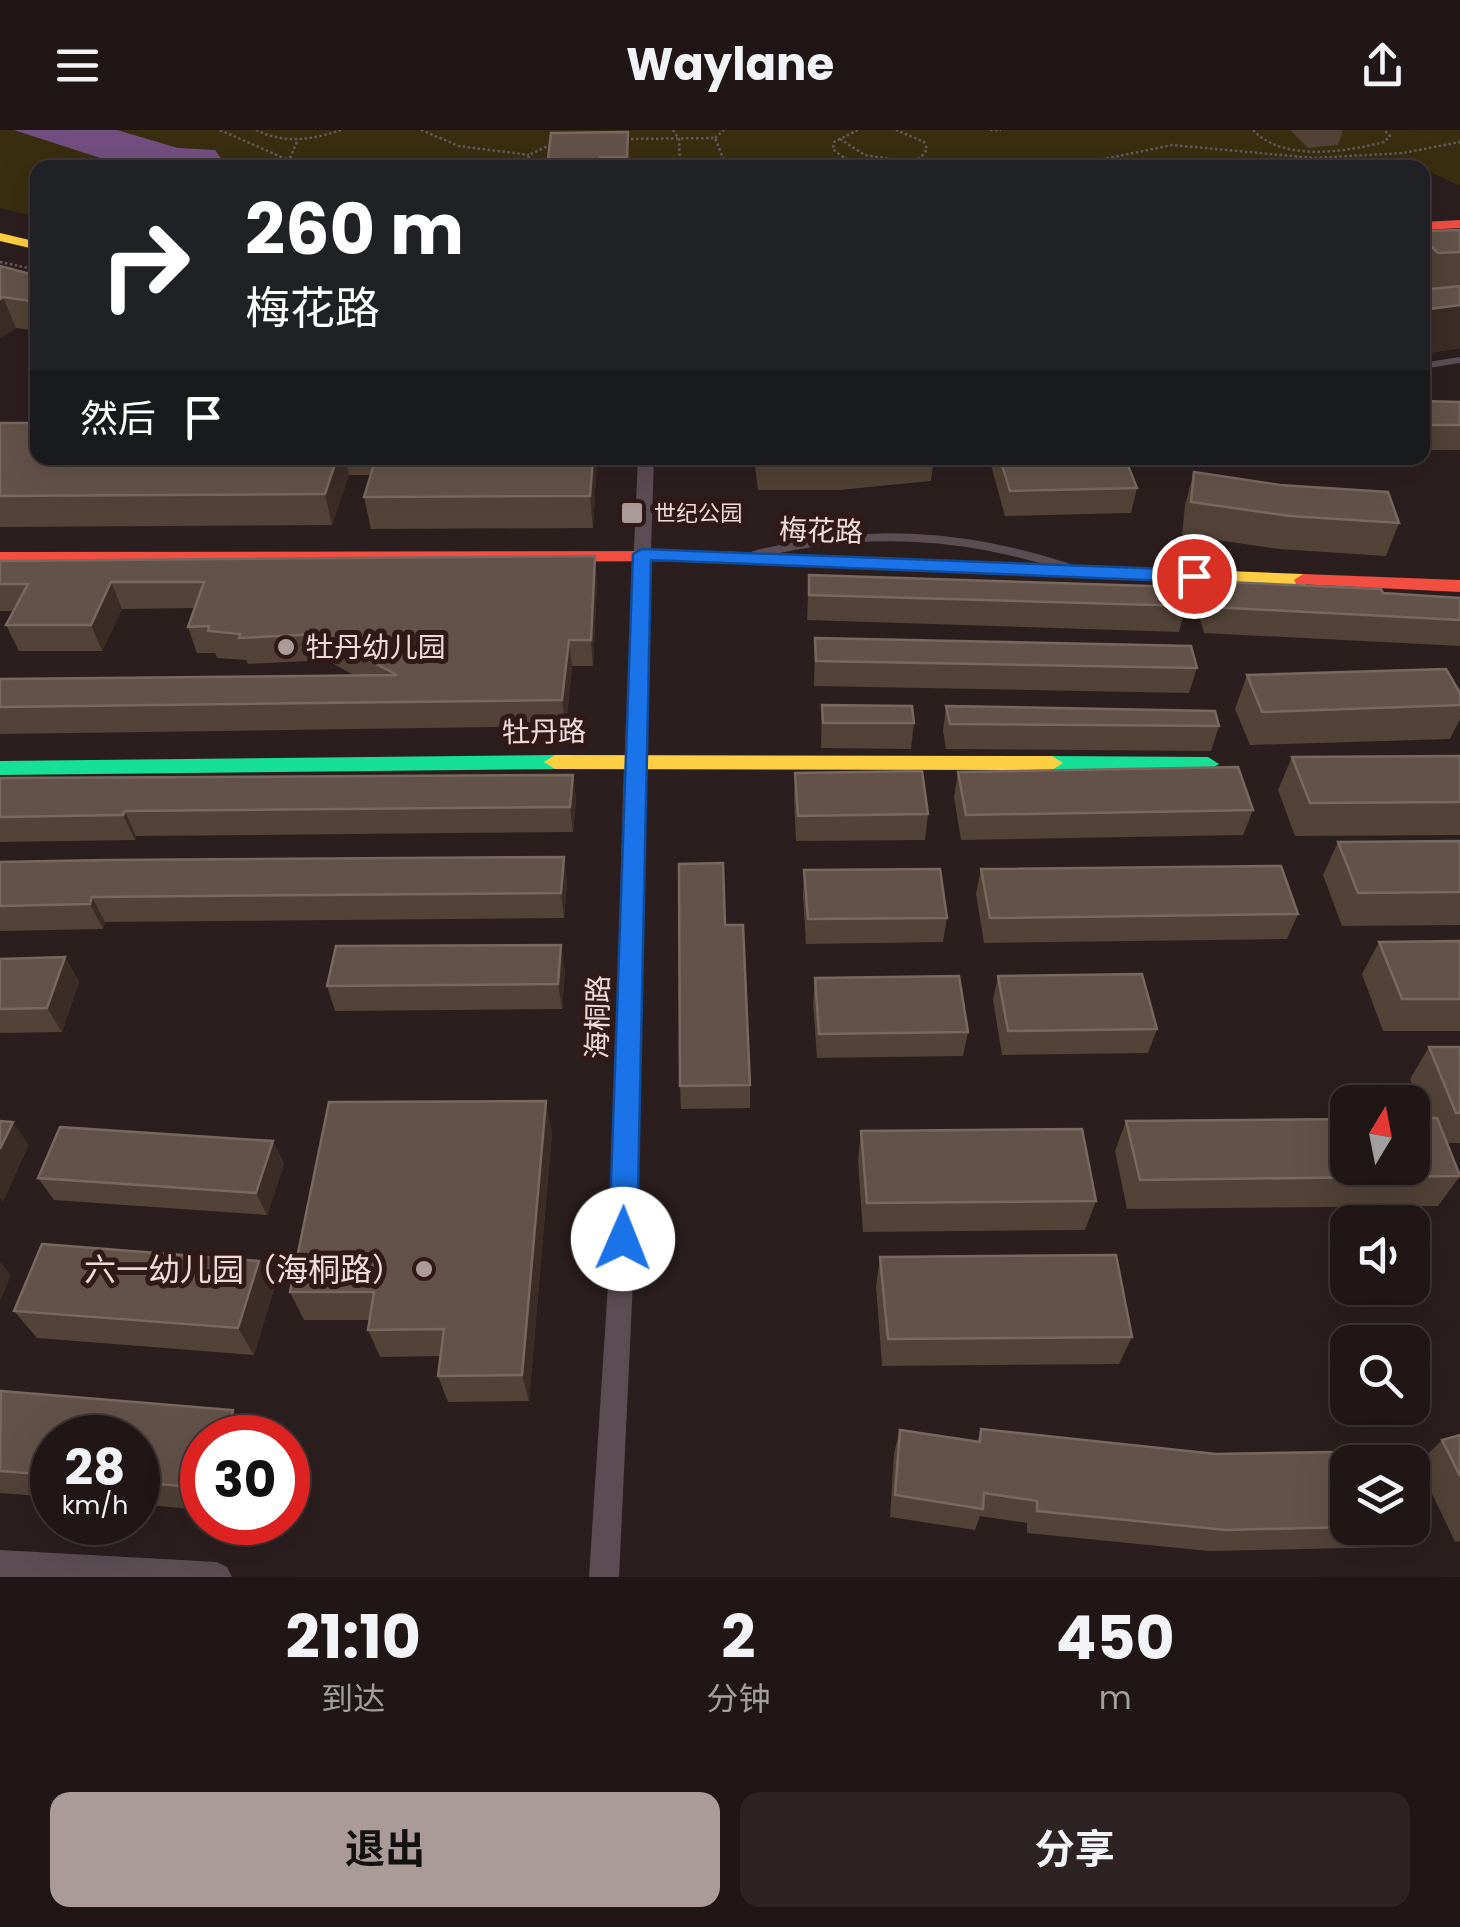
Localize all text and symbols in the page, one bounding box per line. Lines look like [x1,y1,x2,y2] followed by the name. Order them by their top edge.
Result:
[626,33,834,96] text: Waylane
[50,38,105,93] icon: menu
[1355,38,1410,93] icon: share
[245,180,464,279] text: 260 m
[80,200,210,330] icon: right
[245,277,380,340] text: 梅花路
[176,390,231,445] icon: arrive
[80,392,156,445] text: 然后
[654,498,742,529] place label: 世纪公园
[619,500,645,526] marker: 世纪公园
[778,510,864,552] street label: 梅花路
[1152,534,1237,619] pin
[1167,549,1222,604] icon: arrive
[306,628,446,667] place label: 牡丹幼儿园
[275,636,297,658] marker: 牡丹幼儿园
[502,712,586,752] street label: 牡丹路
[578,975,618,1059] street label: 海桐路
[1330,1085,1430,1185] north arrow
[1330,1085,1430,1545] map controls
[571,1187,675,1291] position arrow
[1330,1205,1430,1305] button: sound
[84,1247,404,1292] place label: 六一幼儿园（海桐路）
[413,1258,435,1280] marker: 六一幼儿园（海桐路）
[1330,1325,1430,1425] button: search
[180,1415,310,1545] speed limit sign: 30
[65,1432,125,1503] text: 28
[1330,1445,1430,1545] button: layers
[62,1488,128,1523] text: km/h
[285,1595,421,1679] text: 21:10
[721,1595,756,1679] text: 2
[1056,1596,1175,1680] text: 450
[1099,1675,1132,1720] text: m
[321,1676,385,1721] text: 到达
[706,1676,770,1721] text: 分钟
[50,1792,720,1907] button: 退出
[740,1792,1410,1907] button: 分享

